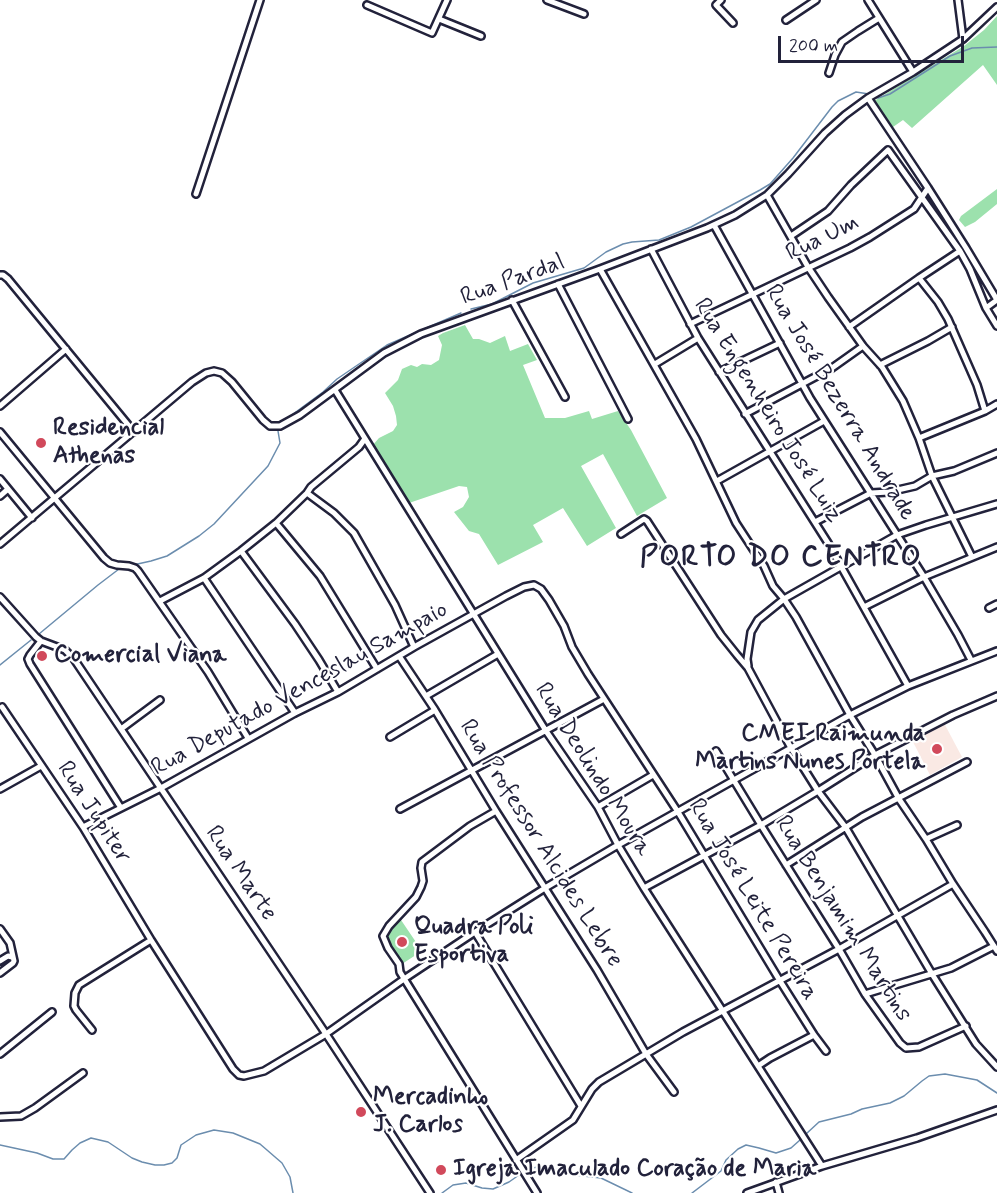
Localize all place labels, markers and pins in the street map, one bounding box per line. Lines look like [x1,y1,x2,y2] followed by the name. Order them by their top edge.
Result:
[53,415,164,471] place label: Residencial Athenas
[34,436,48,450] marker: Residencial Athenas
[54,642,226,670] place label: Comercial Viana
[35,649,49,663] marker: Comercial Viana
[695,721,925,777] place label: CMEI Raimunda Martins Nunes Portela
[930,742,944,756] marker: CMEI Raimunda Martins Nunes Portela
[414,914,533,970] place label: Quadra Poli Esportiva
[395,935,409,949] marker: Quadra Poli Esportiva
[373,1084,488,1140] place label: Mercadinho J. Carlos
[354,1105,368,1119] marker: Mercadinho J. Carlos
[453,1156,816,1184] place label: Igreja Imaculado Coração de Maria
[434,1163,448,1177] marker: Igreja Imaculado Coração de Maria

